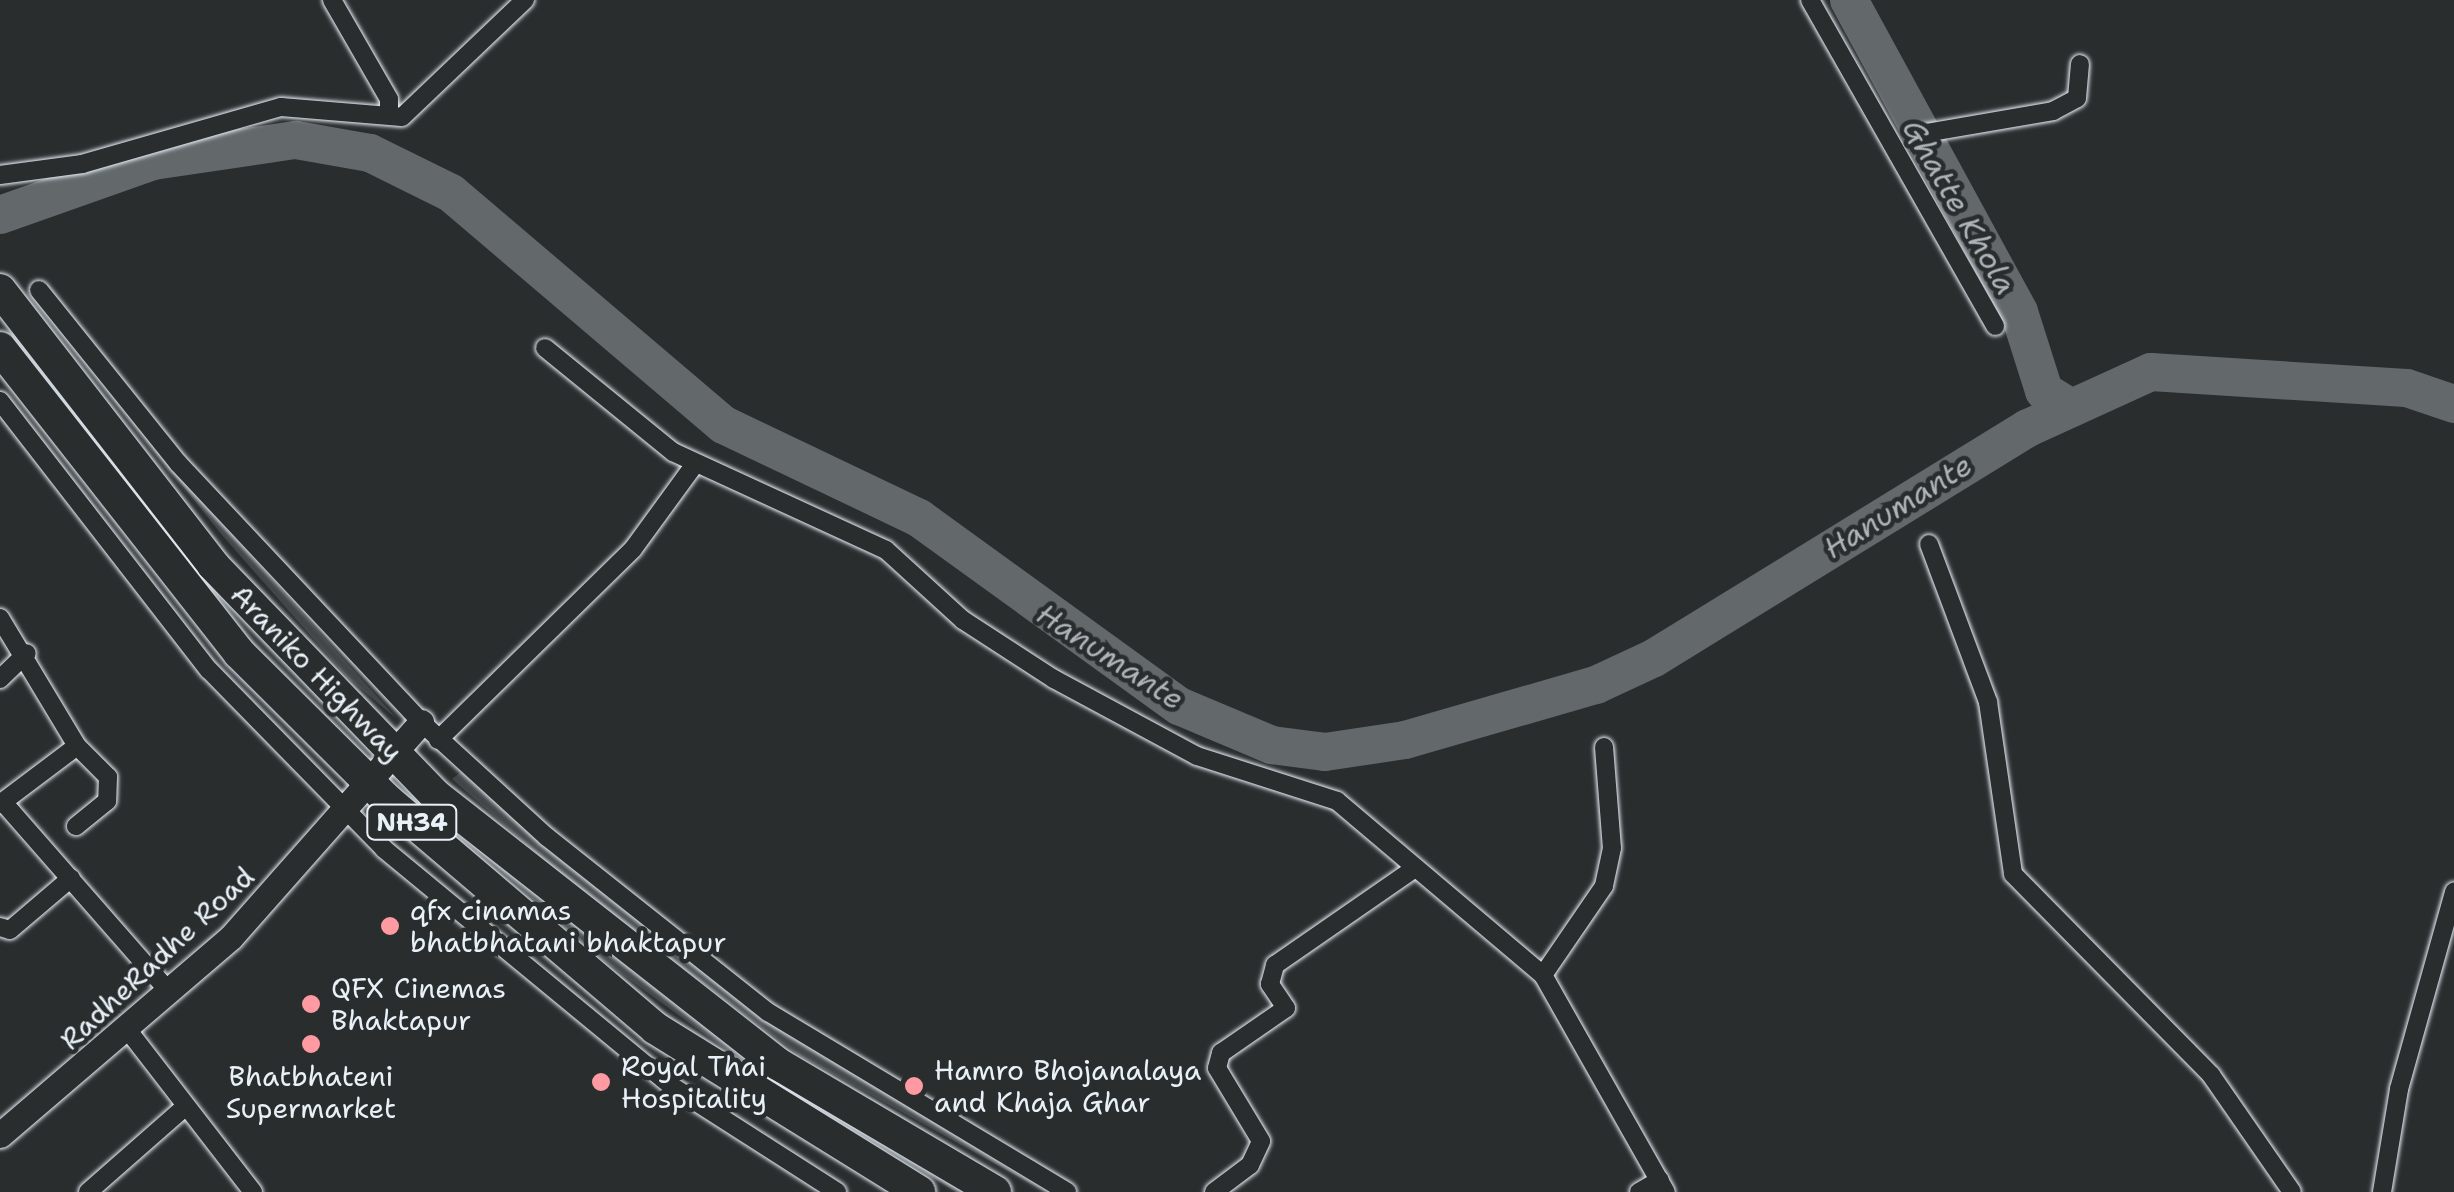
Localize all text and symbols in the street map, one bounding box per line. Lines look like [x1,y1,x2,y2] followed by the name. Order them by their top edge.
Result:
[1894,113,2024,301] water label: Ghatte Khola
[1817,447,1979,567] water label: Hanumante
[224,578,410,768] street label: Araniko Highway
[1030,596,1190,718] water label: Hanumante
[364,802,460,842] road number: NH34
[53,860,261,1056] street label: RadheRadhe Road
[410,893,726,959] place label: qfx cinamas bhatbhatani bhaktapur
[379,915,401,937] marker: qfx cinamas bhatbhatani bhaktapur
[331,971,506,1037] place label: QFX Cinemas Bhaktapur
[300,993,322,1015] marker: QFX Cinemas Bhaktapur
[300,1033,322,1055] marker: Bhatbhateni Supermarket
[621,1049,767,1115] place label: Royal Thai Hospitality
[934,1053,1201,1119] place label: Hamro Bhojanalaya and Khaja Ghar
[226,1059,396,1125] place label: Bhatbhateni Supermarket
[590,1071,612,1093] marker: Royal Thai Hospitality
[903,1075,925,1097] marker: Hamro Bhojanalaya and Khaja Ghar

